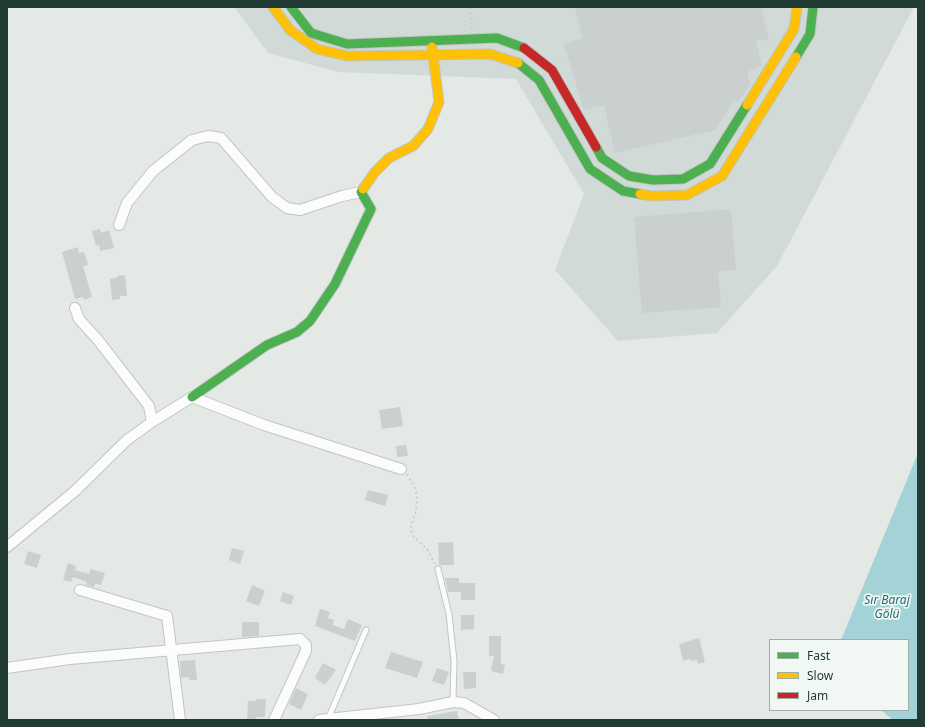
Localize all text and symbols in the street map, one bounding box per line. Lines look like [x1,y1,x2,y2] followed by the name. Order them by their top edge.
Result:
[864,594,910,622] water label: Sır Baraj Gölü
[769,639,909,711] legend
[807,647,830,664] text: Fast
[807,667,833,684] text: Slow
[807,687,828,704] text: Jam

